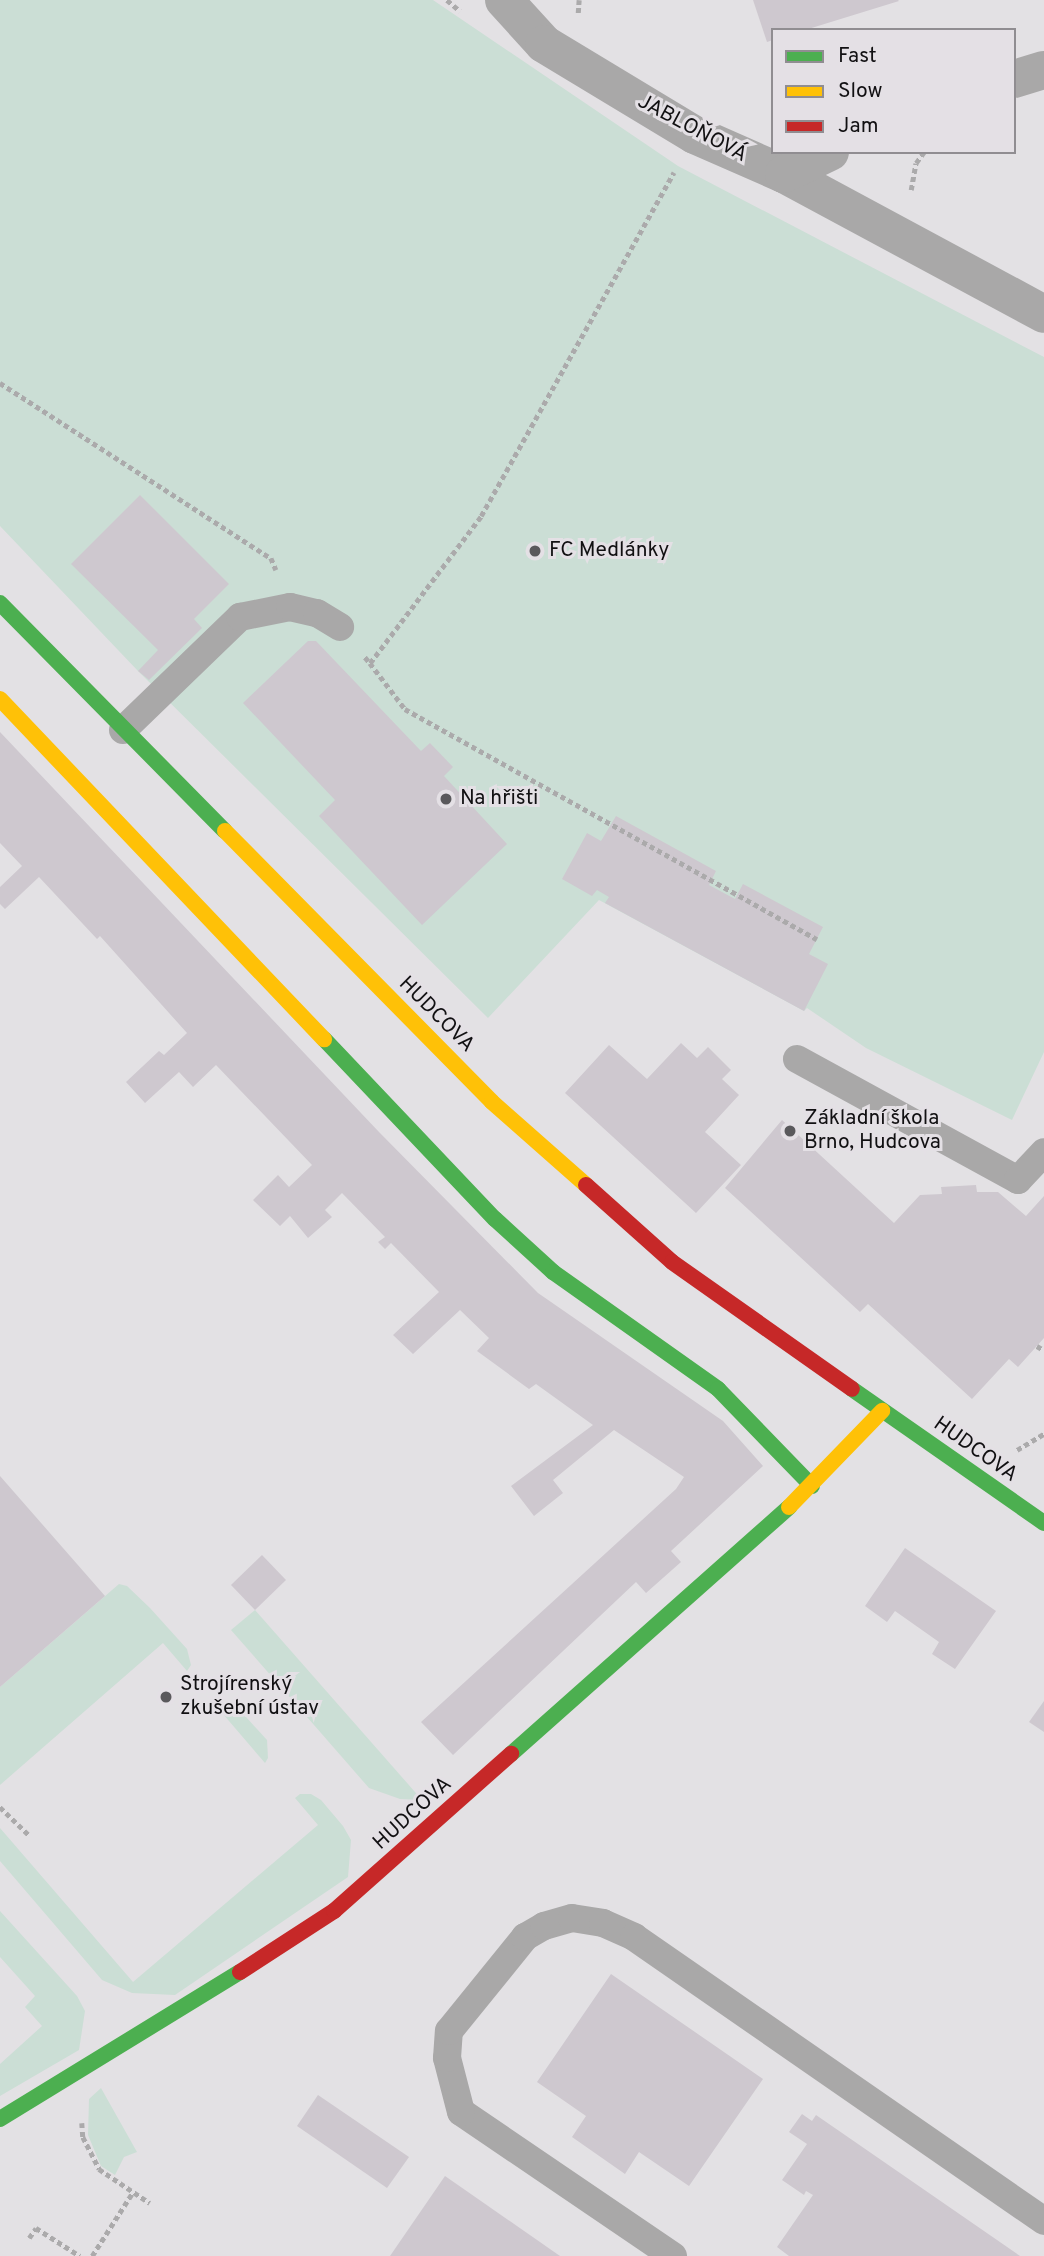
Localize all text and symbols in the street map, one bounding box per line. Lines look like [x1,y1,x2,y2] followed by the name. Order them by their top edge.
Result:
[771,28,1016,154] legend
[838,43,877,70] text: Fast
[838,78,883,105] text: Slow
[633,90,751,168] street label: JABLOŇOVÁ
[838,113,879,140] text: Jam
[549,538,669,564] place label: FC Medlánky
[527,543,543,559] marker: FC Medlánky
[460,786,538,812] place label: Na hřišti
[438,791,454,807] marker: Na hřišti
[393,972,479,1058] street label: HUDCOVA
[804,1106,941,1156] place label: Základní škola Brno, Hudcova
[782,1123,798,1139] marker: Základní škola Brno, Hudcova
[928,1412,1022,1488] street label: HUDCOVA
[180,1672,319,1722] place label: Strojírenský zkušební ústav
[158,1689,174,1705] marker: Strojírenský zkušební ústav
[369,1772,457,1856] street label: HUDCOVA

